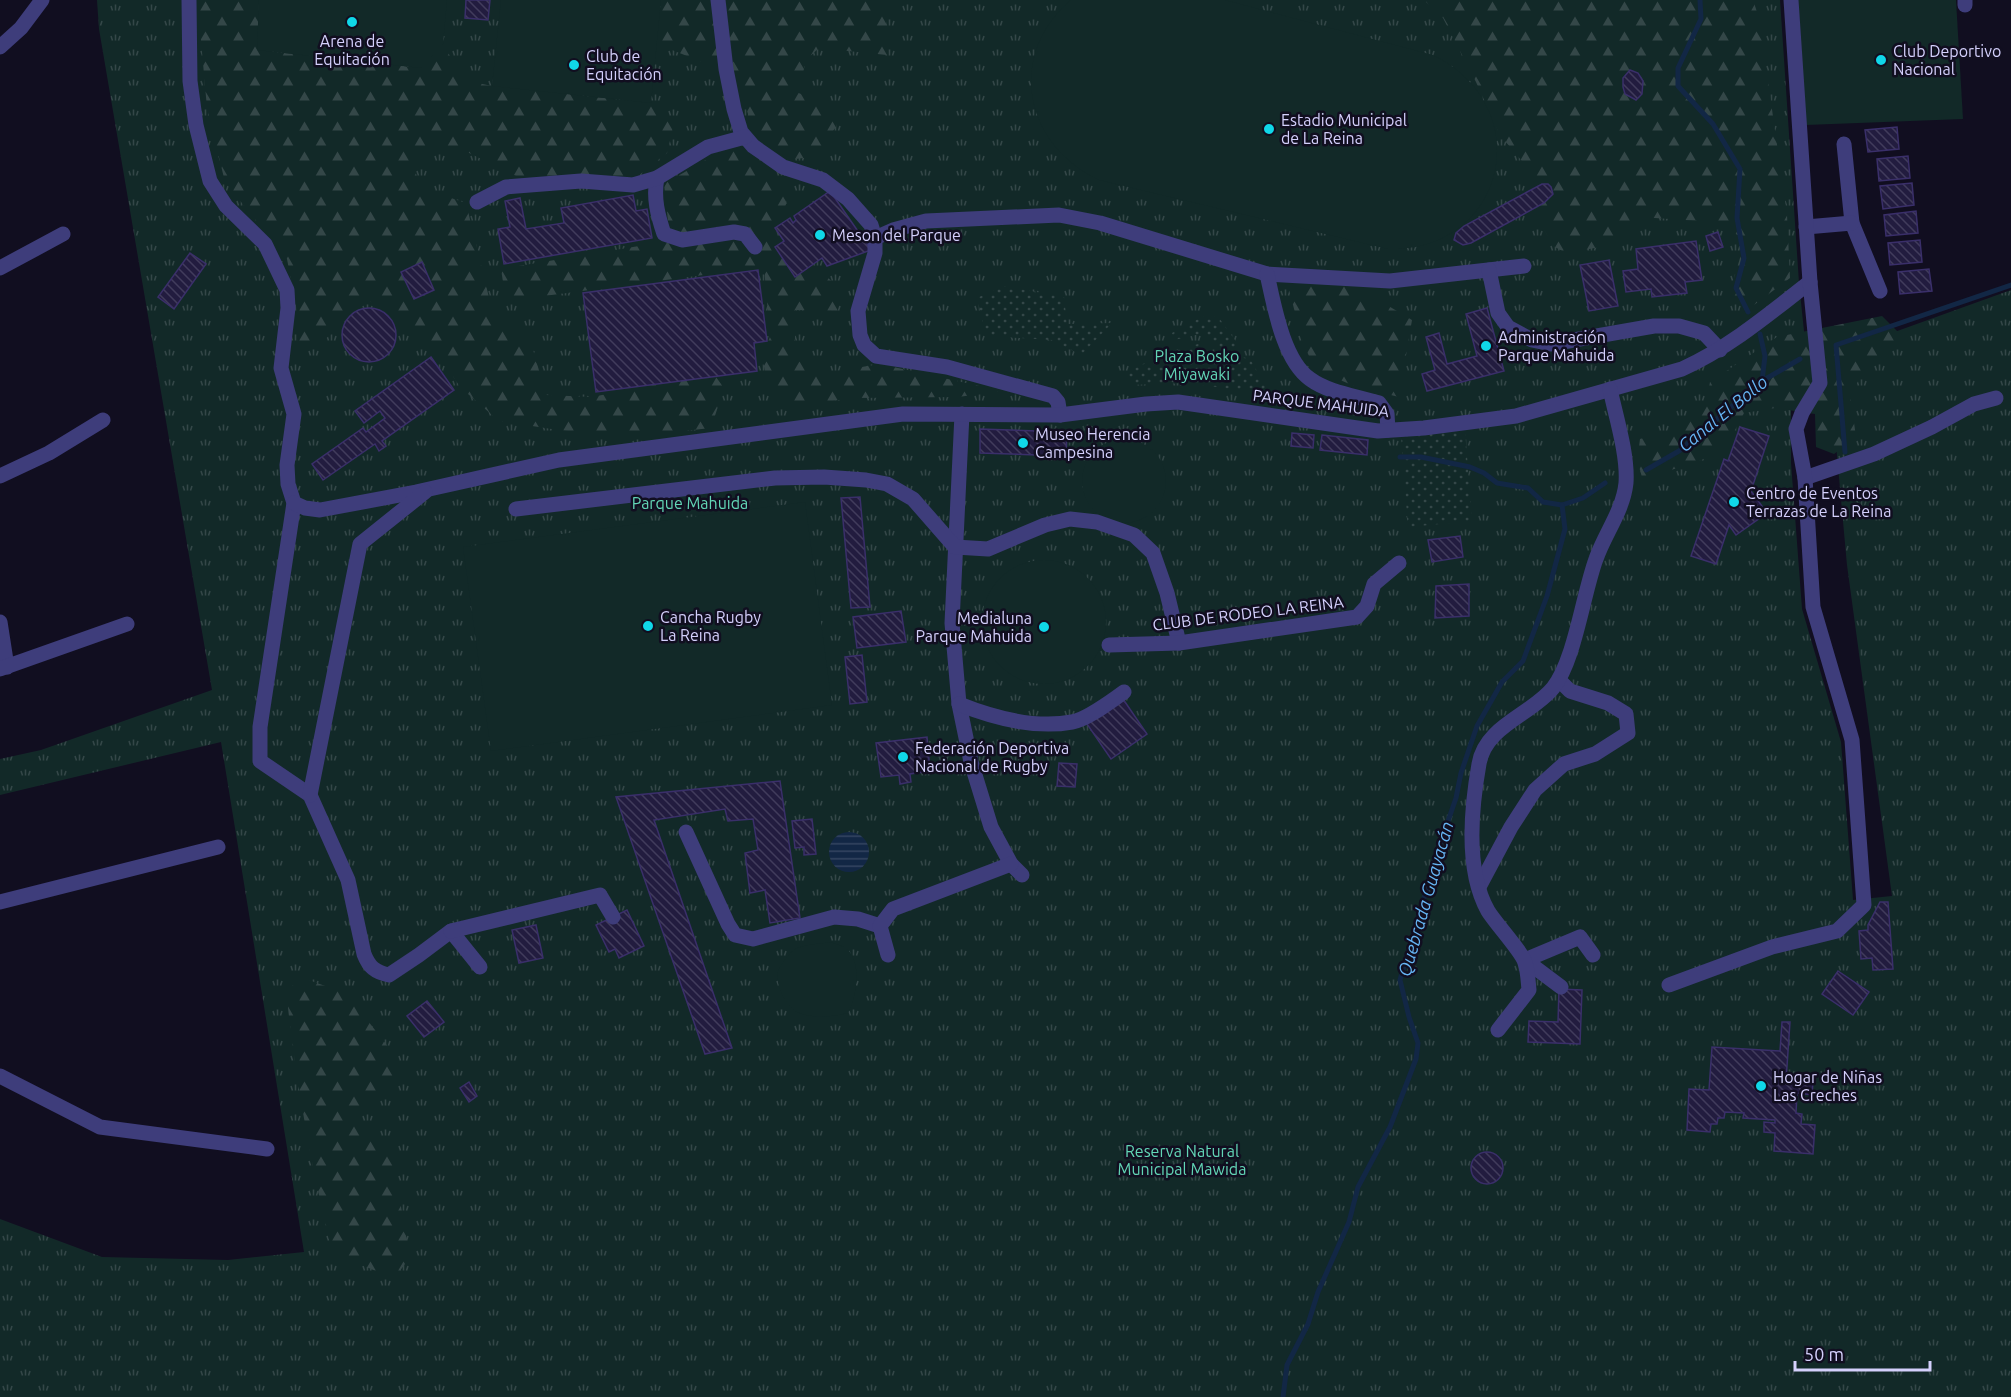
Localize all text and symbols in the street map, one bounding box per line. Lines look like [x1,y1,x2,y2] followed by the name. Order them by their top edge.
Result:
[345,15,359,29] marker: Arena de Equitación
[314,32,390,68] place label: Arena de Equitación
[1893,42,2001,78] place label: Club Deportivo Nacional
[586,47,662,83] place label: Club de Equitación
[1874,53,1888,67] marker: Club Deportivo Nacional
[567,58,581,72] marker: Club de Equitación
[1281,111,1407,147] place label: Estadio Municipal de La Reina
[1262,122,1276,136] marker: Estadio Municipal de La Reina
[832,226,961,244] place label: Meson del Parque
[813,228,827,242] marker: Meson del Parque
[1498,328,1615,364] place label: Administración Parque Mahuida
[1479,339,1493,353] marker: Administración Parque Mahuida
[1155,347,1239,383] park label: Plaza Bosko Miyawaki
[1674,371,1771,455] water label: Canal El Bollo
[1252,386,1391,420] street label: PARQUE MAHUIDA
[1035,425,1150,461] place label: Museo Herencia Campesina
[1016,436,1030,450] marker: Museo Herencia Campesina
[1746,484,1891,520] place label: Centro de Eventos Terrazas de La Reina
[632,494,748,512] park label: Parque Mahuida
[1727,495,1741,509] marker: Centro de Eventos Terrazas de La Reina
[1151,592,1345,634] street label: CLUB DE RODEO LA REINA
[660,608,761,644] place label: Cancha Rugby La Reina
[915,609,1032,645] place label: Medialuna Parque Mahuida
[641,619,655,633] marker: Cancha Rugby La Reina
[1037,620,1051,634] marker: Medialuna Parque Mahuida
[915,739,1069,775] place label: Federación Deportiva Nacional de Rugby
[896,750,910,764] marker: Federación Deportiva Nacional de Rugby
[1393,819,1458,979] water label: Quebrada Guayacán
[1773,1068,1882,1104] place label: Hogar de Niñas Las Creches
[1754,1079,1768,1093] marker: Hogar de Niñas Las Creches
[1118,1142,1246,1178] park label: Reserva Natural Municipal Mawida
[1795,1334,1930,1372] scale bar
[1804,1344,1844,1364] text: 50 m

